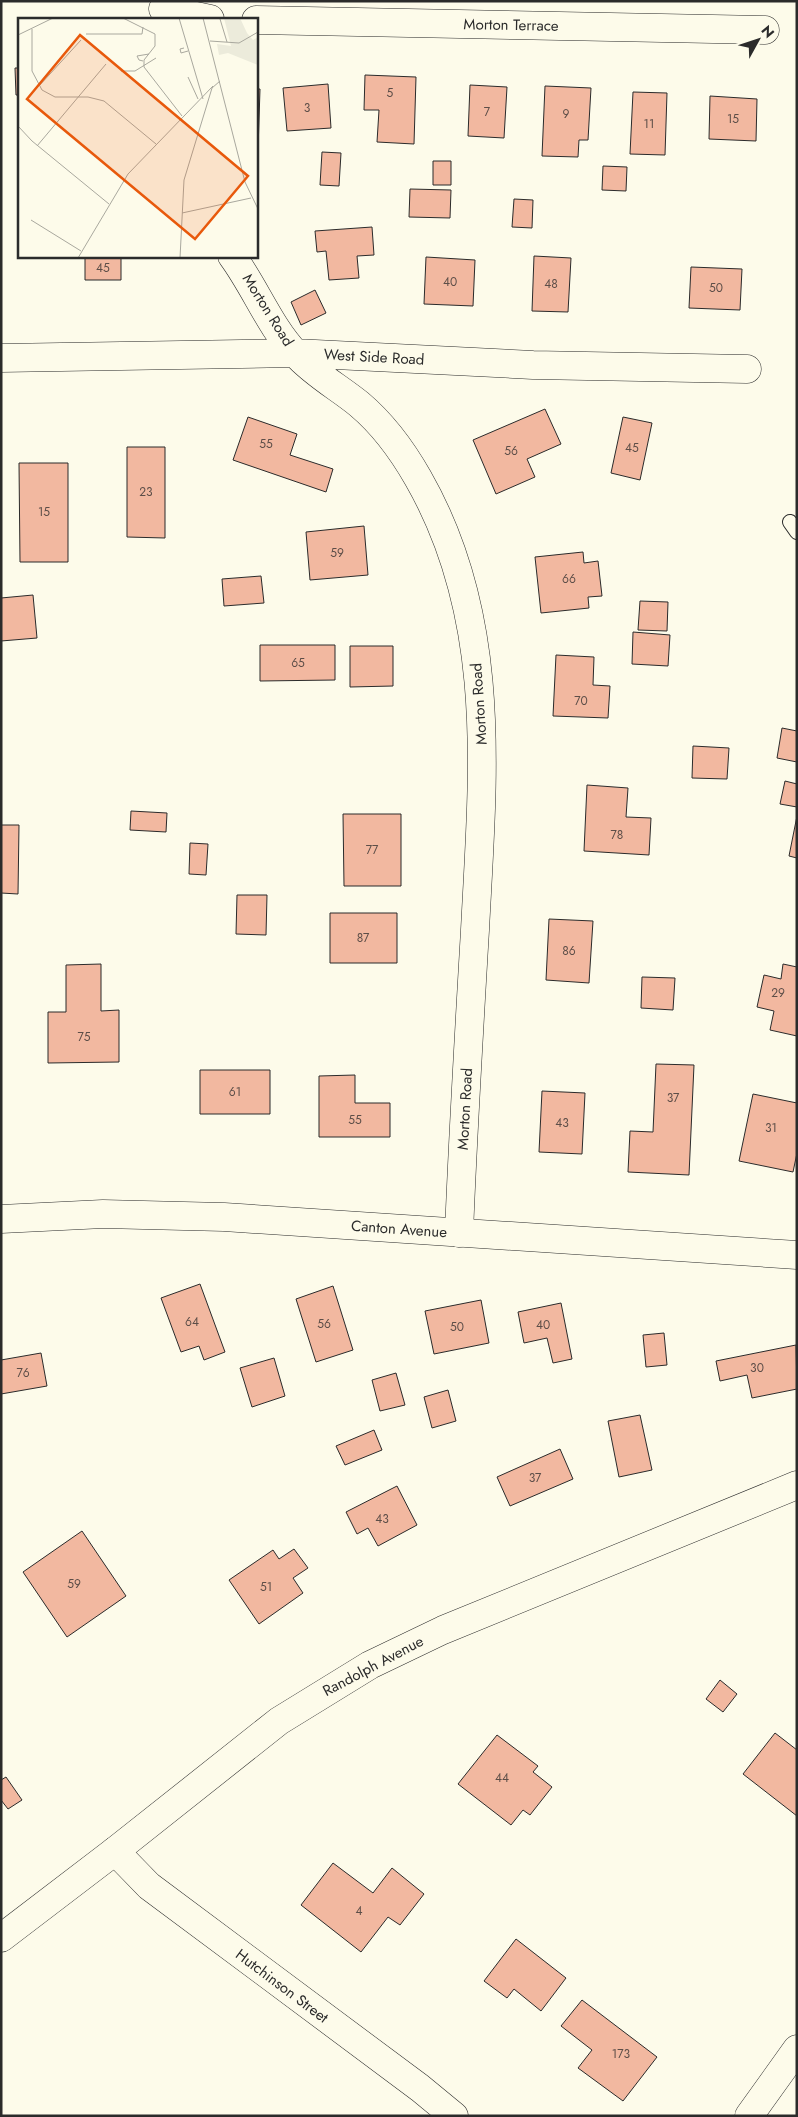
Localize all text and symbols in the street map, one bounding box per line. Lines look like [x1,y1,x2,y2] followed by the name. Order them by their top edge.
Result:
[463,13,559,37] street label: Morton Terrace
[733,15,783,65] north arrow
[18,18,258,258] inset map
[757,21,779,42] text: N
[387,84,394,102] house number: 5
[304,99,311,117] house number: 3
[484,103,491,121] house number: 7
[563,105,570,123] house number: 9
[727,110,739,128] house number: 15
[644,115,654,133] house number: 11
[96,259,110,277] house number: 45
[237,269,299,351] street label: Morton Road
[443,273,457,291] house number: 40
[544,275,558,293] house number: 48
[709,279,723,297] house number: 50
[323,343,425,371] street label: West Side Road
[259,435,273,453] house number: 55
[625,439,639,457] house number: 45
[504,442,518,460] house number: 56
[139,483,153,501] house number: 23
[38,503,50,521] house number: 15
[330,544,344,562] house number: 59
[562,570,576,588] house number: 66
[291,654,305,672] house number: 65
[465,662,493,746] street label: Morton Road
[574,692,588,710] house number: 70
[611,826,623,844] house number: 78
[366,841,379,859] house number: 77
[357,929,370,947] house number: 87
[562,942,576,960] house number: 86
[771,984,785,1002] house number: 29
[77,1028,91,1046] house number: 75
[452,1067,478,1151] street label: Morton Road
[229,1083,241,1101] house number: 61
[667,1089,680,1107] house number: 37
[348,1111,362,1129] house number: 55
[555,1114,569,1132] house number: 43
[765,1119,777,1137] house number: 31
[350,1215,448,1243] street label: Canton Avenue
[185,1313,199,1331] house number: 64
[317,1315,331,1333] house number: 56
[536,1316,550,1334] house number: 40
[450,1318,464,1336] house number: 50
[750,1359,764,1377] house number: 30
[16,1364,30,1382] house number: 76
[529,1469,542,1487] house number: 37
[375,1510,389,1528] house number: 43
[67,1575,81,1593] house number: 59
[260,1578,272,1596] house number: 51
[319,1630,428,1702] street label: Randolph Avenue
[495,1769,509,1787] house number: 44
[356,1902,363,1920] house number: 4
[231,1944,333,2029] street label: Hutchinson Street
[612,2045,631,2063] house number: 173

